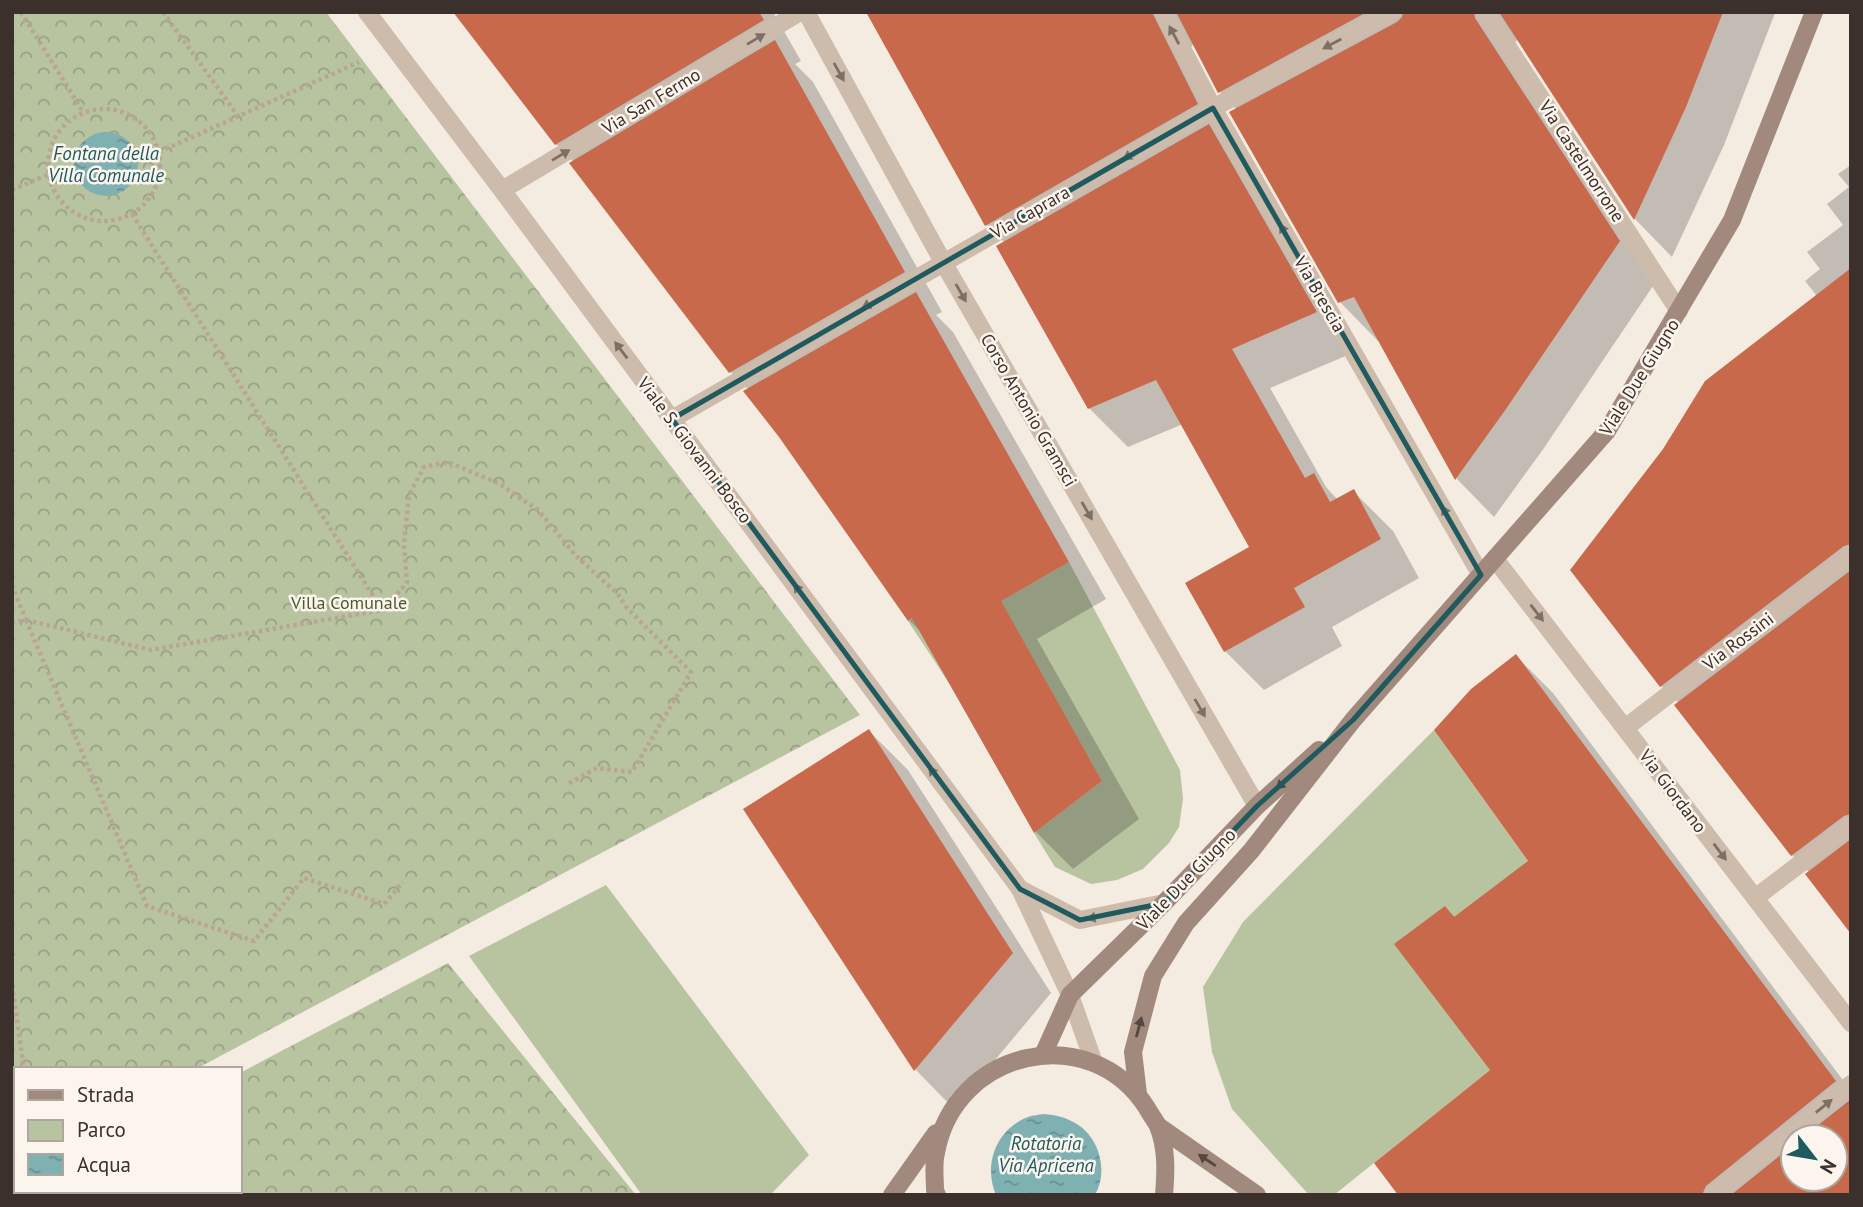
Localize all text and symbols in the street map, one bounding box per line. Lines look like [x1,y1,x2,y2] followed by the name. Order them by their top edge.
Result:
[1169,24,1181,44] one-way arrow
[746,33,766,45] one-way arrow
[1322,39,1342,50] one-way arrow
[833,62,845,82] one-way arrow
[597,63,704,140] street label: Via San Fermo
[1533,95,1630,226] street label: Via Castelmorrone
[48,141,164,187] water label: Fontana della Villa Comunale
[1123,148,1142,160] one-way arrow
[551,149,570,161] one-way arrow
[985,180,1074,244] street label: Via Caprara
[1279,224,1291,243] one-way arrow
[1289,251,1351,336] street label: Via Brescia
[954,283,967,302] one-way arrow
[862,297,881,309] one-way arrow
[1593,314,1684,440] street label: Viale Due Giugno
[976,329,1082,491] street label: Corso Antonio Gramsci
[614,341,628,359] one-way arrow
[632,371,758,528] street label: Viale S. Giovanni Bosco
[1080,501,1092,521] one-way arrow
[1441,506,1454,525] one-way arrow
[793,583,807,601] one-way arrow
[290,591,407,614] park label: Villa Comunale
[1529,604,1543,622] one-way arrow
[1697,607,1778,676] street label: Via Rossini
[1194,698,1206,718] one-way arrow
[1634,744,1712,837] street label: Via Giordano
[929,766,943,784] one-way arrow
[1275,774,1292,789] one-way arrow
[1131,823,1241,936] street label: Viale Due Giugno
[1713,843,1727,861] one-way arrow
[1086,911,1108,922] one-way arrow
[1134,1016,1145,1038] one-way arrow
[14,1067,242,1193] legend
[77,1081,135,1108] text: Strada
[1814,1098,1832,1113] one-way arrow
[77,1116,126,1143] text: Parco
[1779,1123,1849,1193] north arrow
[998,1131,1095,1177] water label: Rotatoria Via Apricena
[77,1151,131,1178] text: Acqua
[1198,1153,1216,1167] one-way arrow
[1815,1155,1842,1178] text: N

